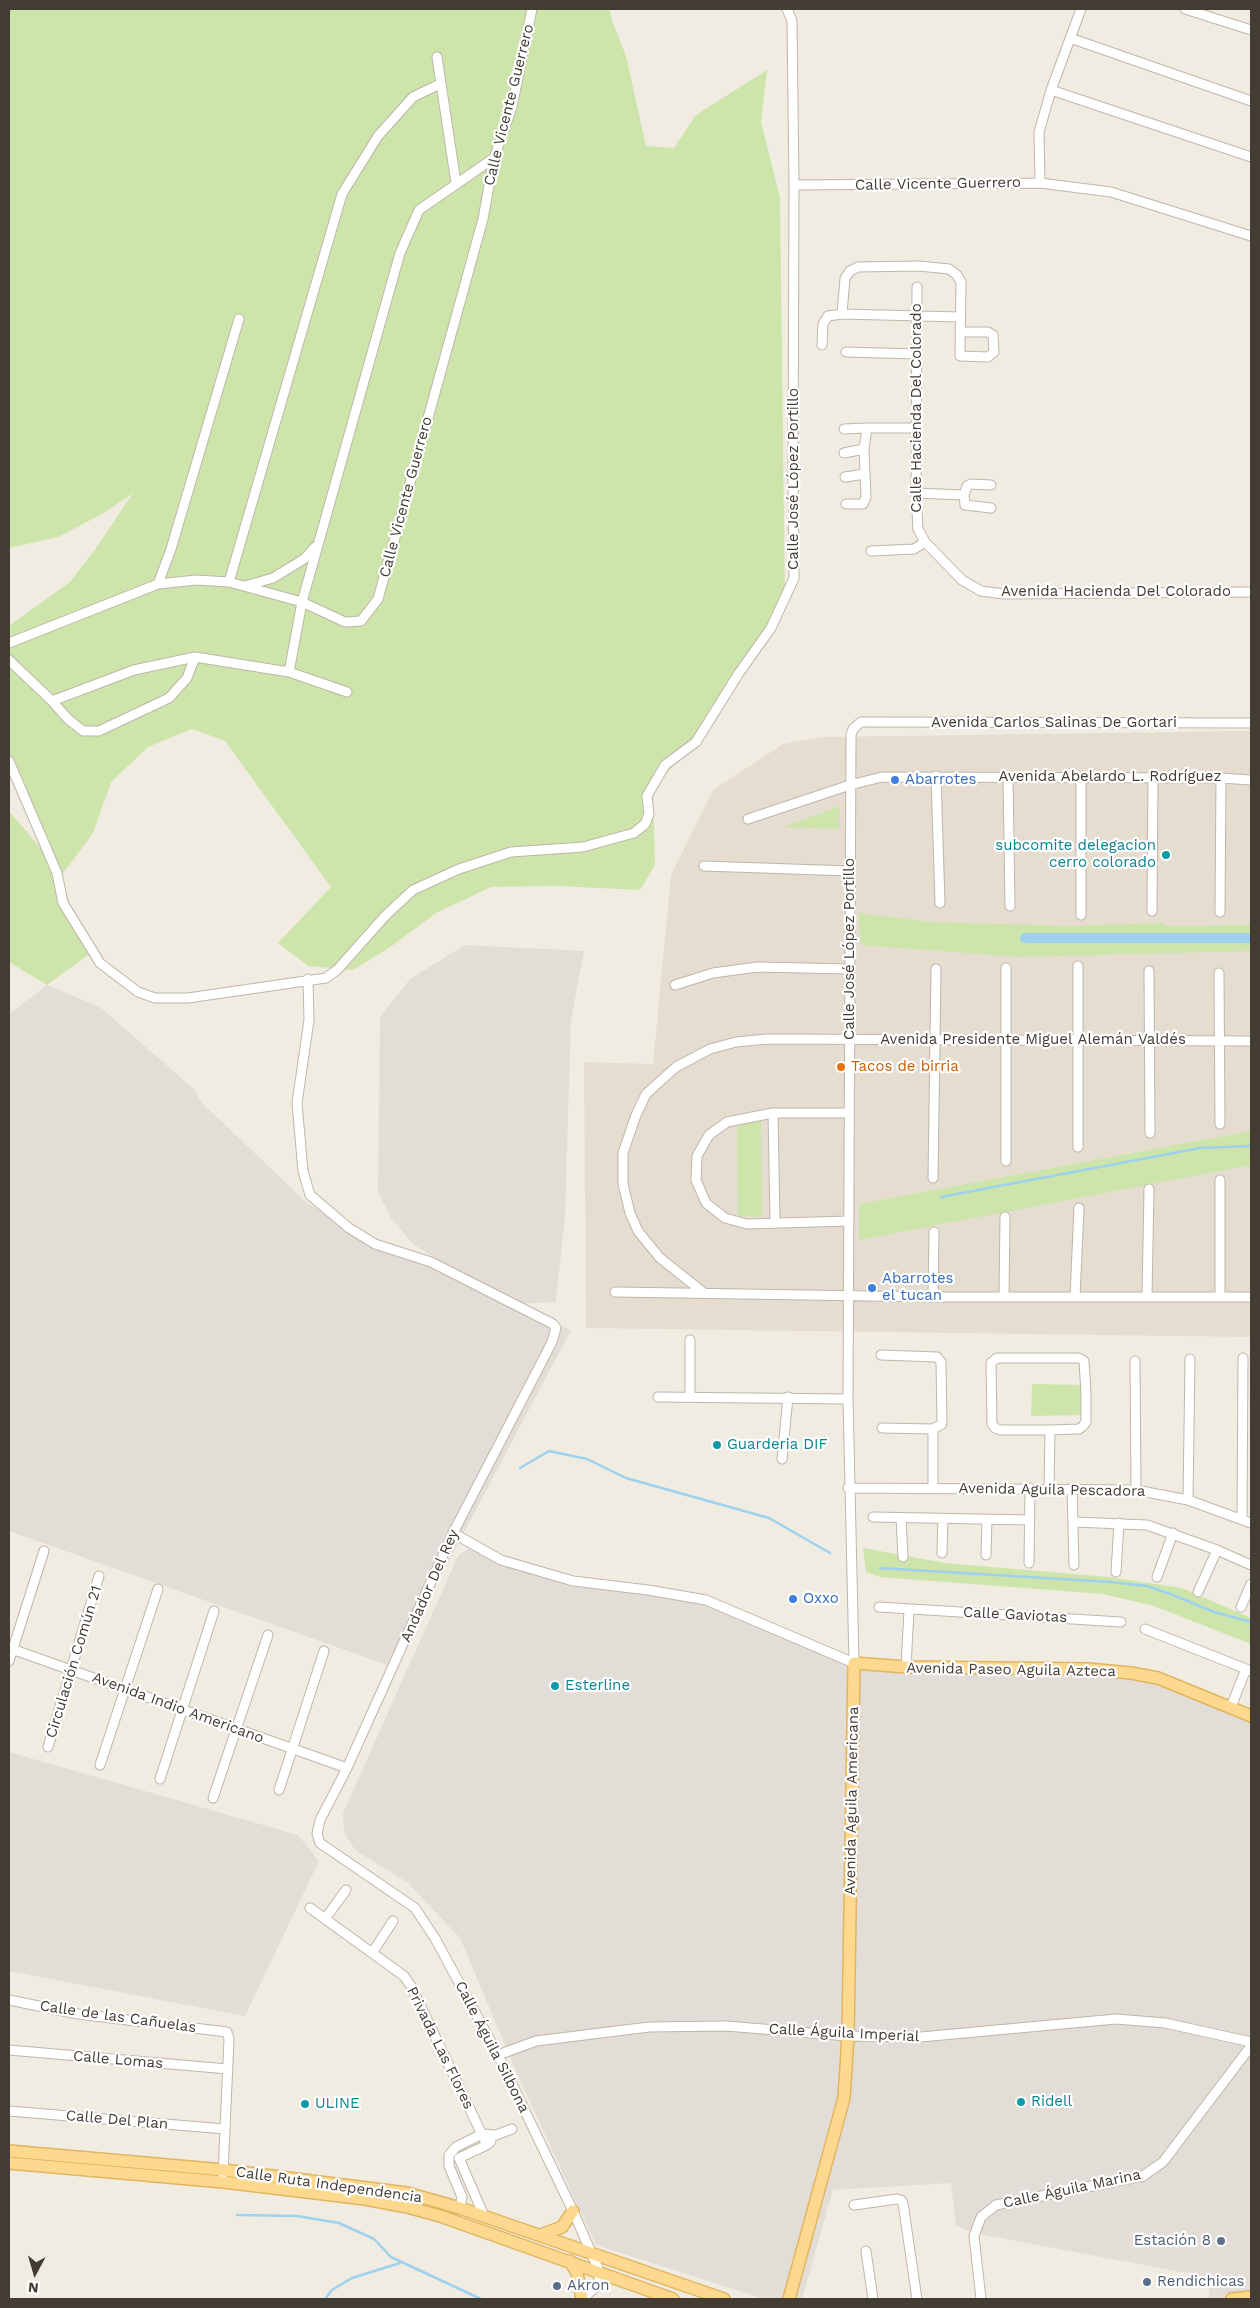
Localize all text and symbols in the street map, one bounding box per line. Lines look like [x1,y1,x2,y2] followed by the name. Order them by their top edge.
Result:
[480,22,538,188] street label: Calle Vicente Guerrero
[855,174,1021,194] street label: Calle Vicente Guerrero
[908,303,926,513] street label: Calle Hacienda Del Colorado
[785,388,803,570] street label: Calle José López Portillo
[376,414,436,580] street label: Calle Vicente Guerrero
[1001,583,1231,601] street label: Avenida Hacienda Del Colorado
[931,714,1177,732] street label: Avenida Carlos Salinas De Gortari
[999,768,1221,786] street label: Avenida Abelardo L. Rodríguez
[905,771,977,789] place label: Abarrotes
[889,774,901,786] marker: Abarrotes
[995,837,1156,872] place label: subcomite delegacion cerro colorado
[1160,849,1172,861] marker: subcomite delegacion cerro colorado
[841,858,859,1040] street label: Calle José López Portillo
[880,1031,1186,1049] street label: Avenida Presidente Miguel Alemán Valdés
[851,1058,959,1076] place label: Tacos de birria
[835,1061,847,1073] marker: Tacos de birria
[882,1270,954,1305] place label: Abarrotes el tucan
[866,1282,878,1294] marker: Abarrotes el tucan
[727,1436,828,1454] place label: Guarderia DIF
[711,1439,723,1451] marker: Guarderia DIF
[958,1479,1146,1501] street label: Avenida Aguila Pescadora
[397,1527,463,1645] street label: Andador Del Rey
[42,1584,106,1740] street label: Circulación Común 21
[803,1590,839,1608] place label: Oxxo
[787,1593,799,1605] marker: Oxxo
[963,1603,1067,1627] street label: Calle Gaviotas
[906,1659,1116,1681] street label: Avenida Paseo Aguila Azteca
[90,1669,266,1747] street label: Avenida Indio Americano
[565,1677,630,1695] place label: Esterline
[549,1680,561,1692] marker: Esterline
[841,1706,863,1896] street label: Avenida Aguila Americana
[451,1978,533,2116] street label: Calle Águila Silbona
[403,1984,477,2112] street label: Privada Las Flores
[39,1997,197,2037] street label: Calle de las Cañuelas
[768,2020,920,2046] street label: Calle Águila Imperial
[72,2047,164,2073] street label: Calle Lomas
[1031,2093,1072,2111] place label: Ridell
[315,2095,360,2113] place label: ULINE
[1015,2096,1027,2108] marker: Ridell
[299,2098,311,2110] marker: ULINE
[65,2107,169,2133] street label: Calle Del Plan
[235,2163,423,2207] street label: Calle Ruta Independencia
[1002,2166,1142,2212] street label: Calle Águila Marina
[1134,2232,1211,2250] place label: Estación 8
[1215,2235,1227,2247] marker: Estación 8
[10,2248,60,2298] north arrow
[1157,2273,1245,2291] place label: Rendichicas
[1141,2276,1153,2288] marker: Rendichicas
[567,2277,610,2295] place label: Akron
[27,2279,39,2296] text: N
[551,2280,563,2292] marker: Akron

